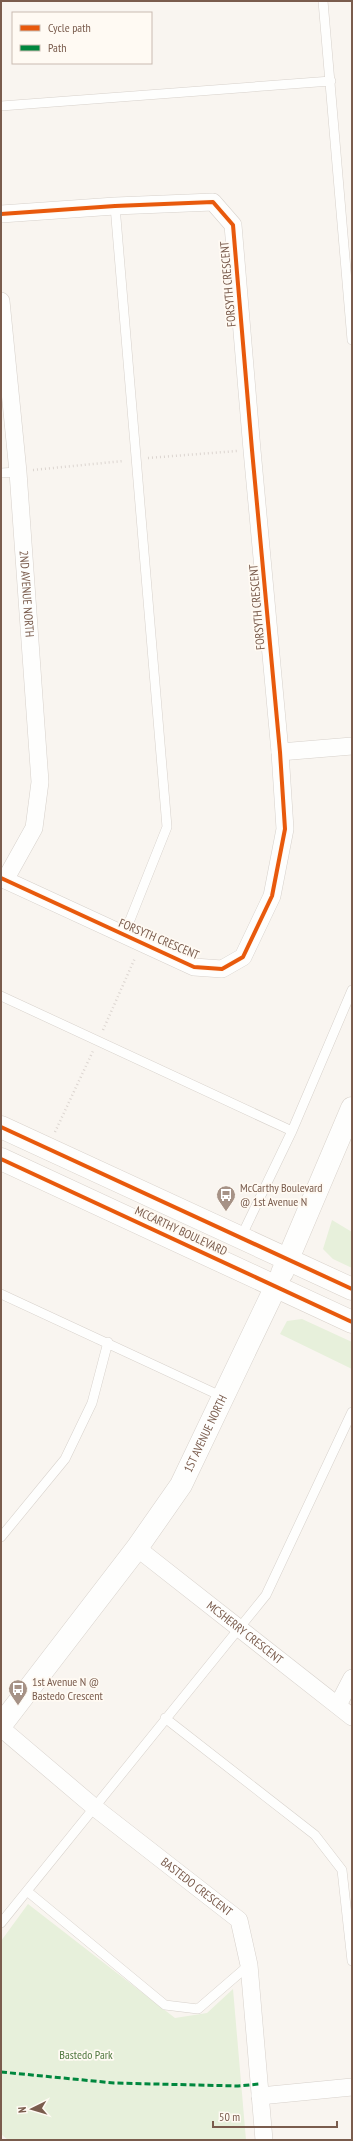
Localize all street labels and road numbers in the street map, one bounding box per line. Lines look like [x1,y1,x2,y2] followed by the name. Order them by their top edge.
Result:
[216,240,239,328] street label: FORSYTH CRESCENT
[17,550,38,638] street label: 2ND AVENUE NORTH
[245,563,268,651] street label: FORSYTH CRESCENT
[117,915,202,962] street label: FORSYTH CRESCENT
[133,1203,230,1258] street label: MCCARTHY BOULEVARD
[180,1392,230,1475] street label: 1ST AVENUE NORTH
[204,1598,287,1667] street label: MCSHERRY CRESCENT
[158,1854,236,1919] street label: BASTEDO CRESCENT

